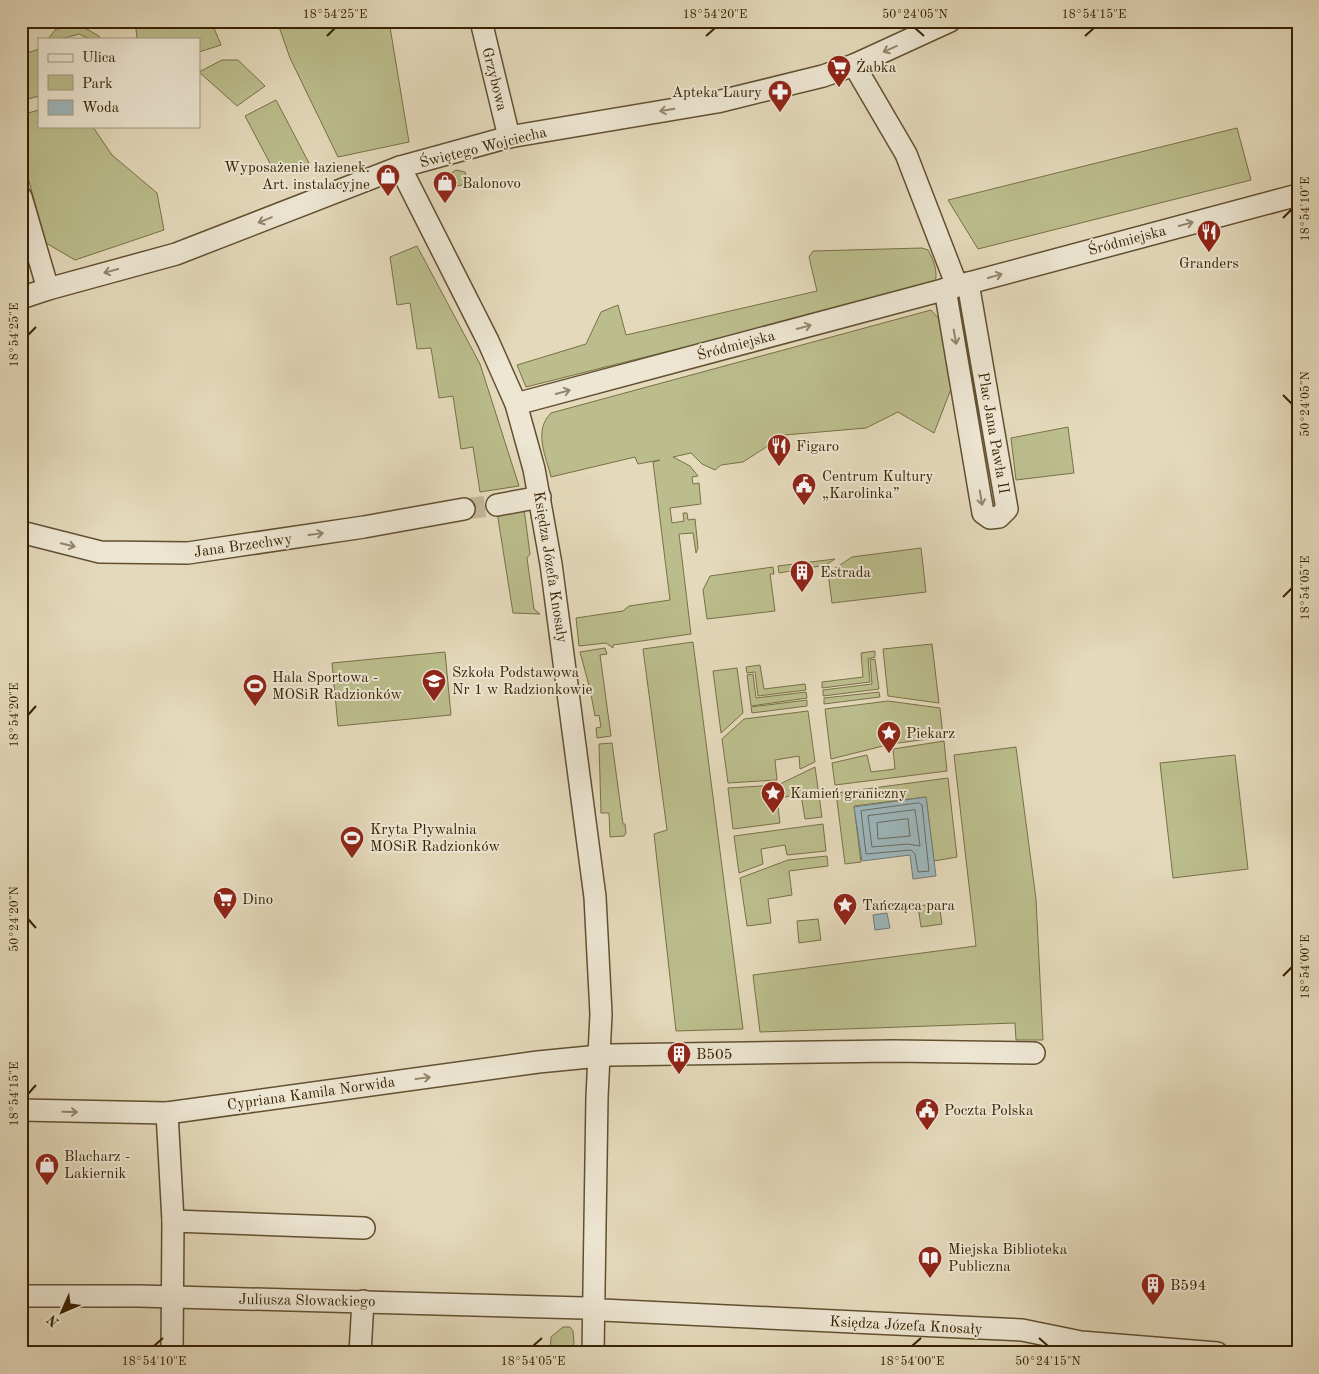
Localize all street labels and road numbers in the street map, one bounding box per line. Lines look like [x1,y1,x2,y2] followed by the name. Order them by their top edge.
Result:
[478,46,509,113] street label: Grzybowa
[417,121,549,171] street label: Świętego Wojciecha
[1086,220,1169,259] street label: Śródmiejska
[695,325,778,364] street label: Śródmiejska
[974,371,1011,495] street label: Plac Jana Pawła II
[530,490,569,644] street label: Księdza Józefa Knosały
[193,532,294,561] street label: Jana Brzechwy
[226,1075,397,1114] street label: Cypriana Kamila Norwida
[238,1293,376,1310] street label: Juliusza Słowackiego
[829,1315,983,1338] street label: Księdza Józefa Knosały

